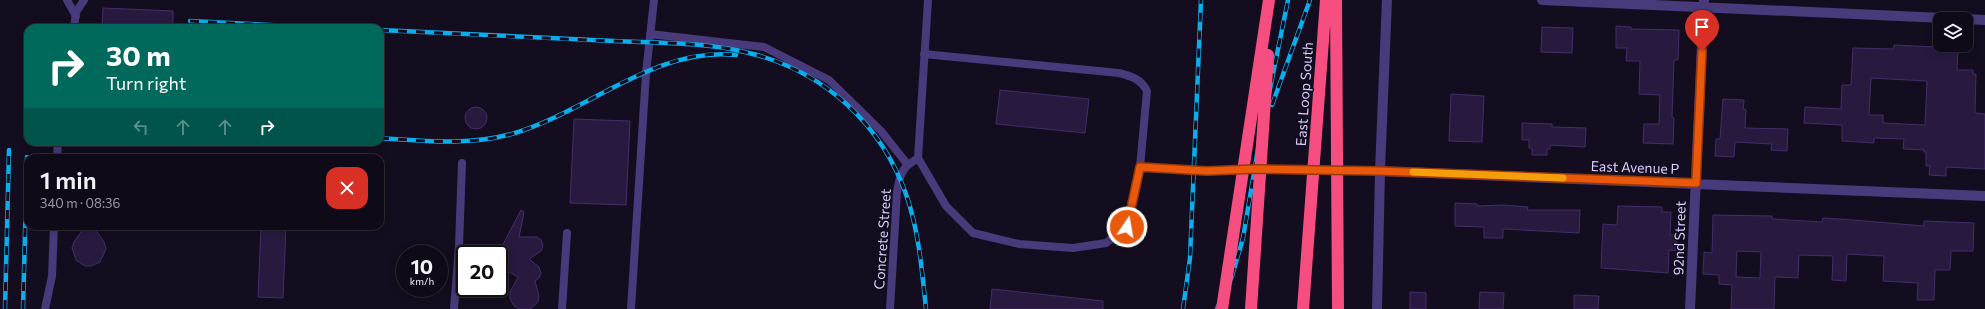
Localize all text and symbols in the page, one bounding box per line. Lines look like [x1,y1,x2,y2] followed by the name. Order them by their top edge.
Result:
[1685,10,1719,51] pin
[1933,12,1973,52] map controls
[1933,12,1973,52] button: layers
[1691,16,1713,38] icon: arrive
[106,38,171,72] text: 30 m
[40,40,92,92] icon: right
[1292,41,1316,147] street label: East Loop South
[106,72,186,94] text: Turn right
[130,116,152,138] icon: left
[172,116,194,138] icon: ahead
[214,116,236,138] icon: ahead
[256,116,278,138] icon: right
[1590,157,1680,177] street label: East Avenue P
[40,165,97,194] text: 1 min
[326,167,368,209] button: close
[870,188,894,290] street label: Concrete Street
[40,195,120,211] text: 340 m · 08:36
[1669,200,1689,276] street label: 92nd Street
[1106,206,1148,248] position arrow
[456,245,508,297] speed limit sign: 20
[411,254,433,278] text: 10
[410,275,434,287] text: km/h

